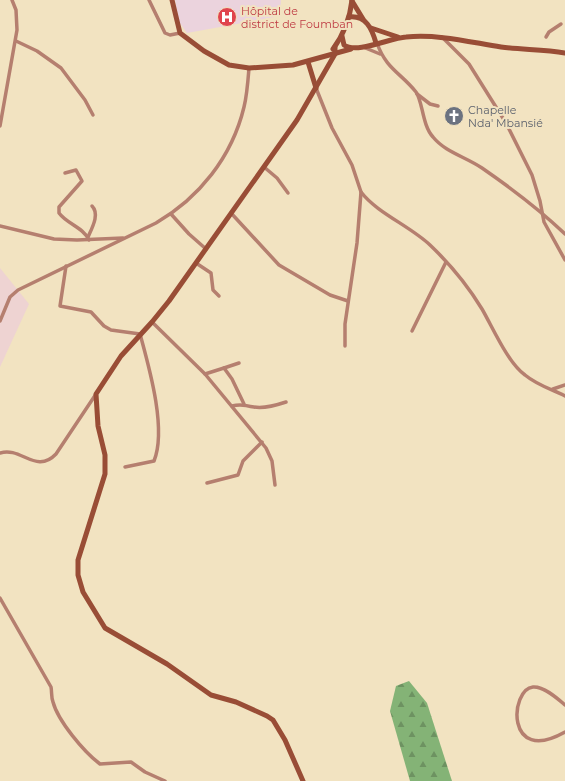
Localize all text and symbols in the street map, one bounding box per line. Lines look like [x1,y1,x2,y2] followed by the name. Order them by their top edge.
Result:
[241,4,353,31] place label: Hôpital de district de Foumban
[216,6,238,28] hospital icon: Hôpital de district de Foumban
[468,103,543,130] place label: Chapelle Nda' Mbansié
[443,105,465,127] church icon: Chapelle Nda' Mbansié

